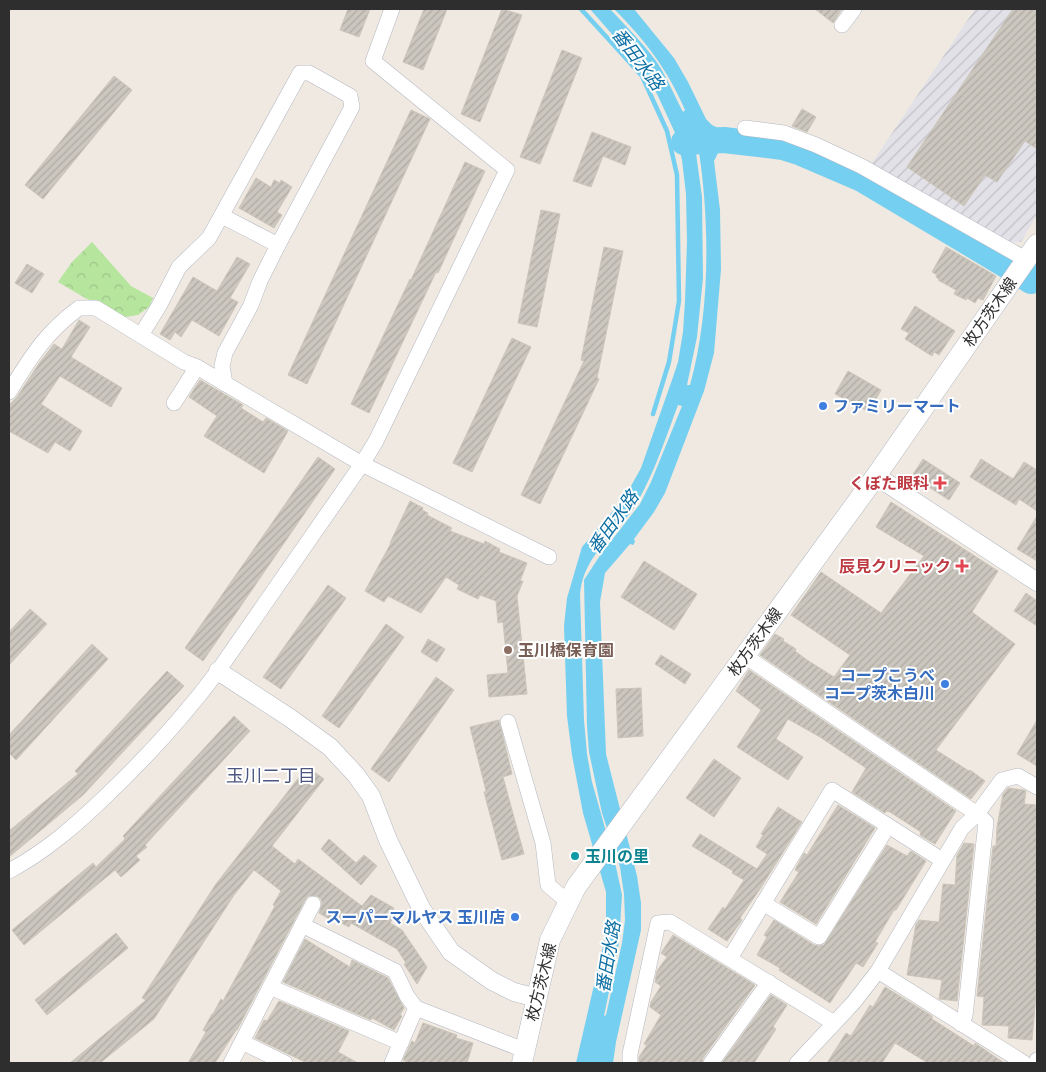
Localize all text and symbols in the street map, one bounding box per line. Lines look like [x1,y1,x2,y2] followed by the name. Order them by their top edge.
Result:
[608,24,669,96] water label: 番田水路
[959,274,1021,350] street label: 枚方茨木線
[833,397,961,416] place label: ファミリーマート
[817,400,829,412] marker: ファミリーマート
[849,474,929,493] place label: くぼた眼科
[933,476,947,490] marker: くぼた眼科
[583,485,644,557] water label: 番田水路
[839,557,951,576] place label: 辰見クリニック
[955,559,969,573] marker: 辰見クリニック
[724,604,786,680] street label: 枚方茨木線
[518,641,614,660] place label: 玉川橋保育園
[502,644,514,656] marker: 玉川橋保育園
[824,666,935,703] place label: コープこうべ コープ茨木白川
[939,678,951,690] marker: コープこうべ コープ茨木白川
[226,765,316,786] district label: 玉川二丁目
[585,847,649,866] place label: 玉川の里
[569,850,581,862] marker: 玉川の里
[325,908,505,927] place label: スーパーマルヤス 玉川店
[509,911,521,923] marker: スーパーマルヤス 玉川店
[592,918,624,994] water label: 番田水路
[522,941,560,1023] street label: 枚方茨木線

